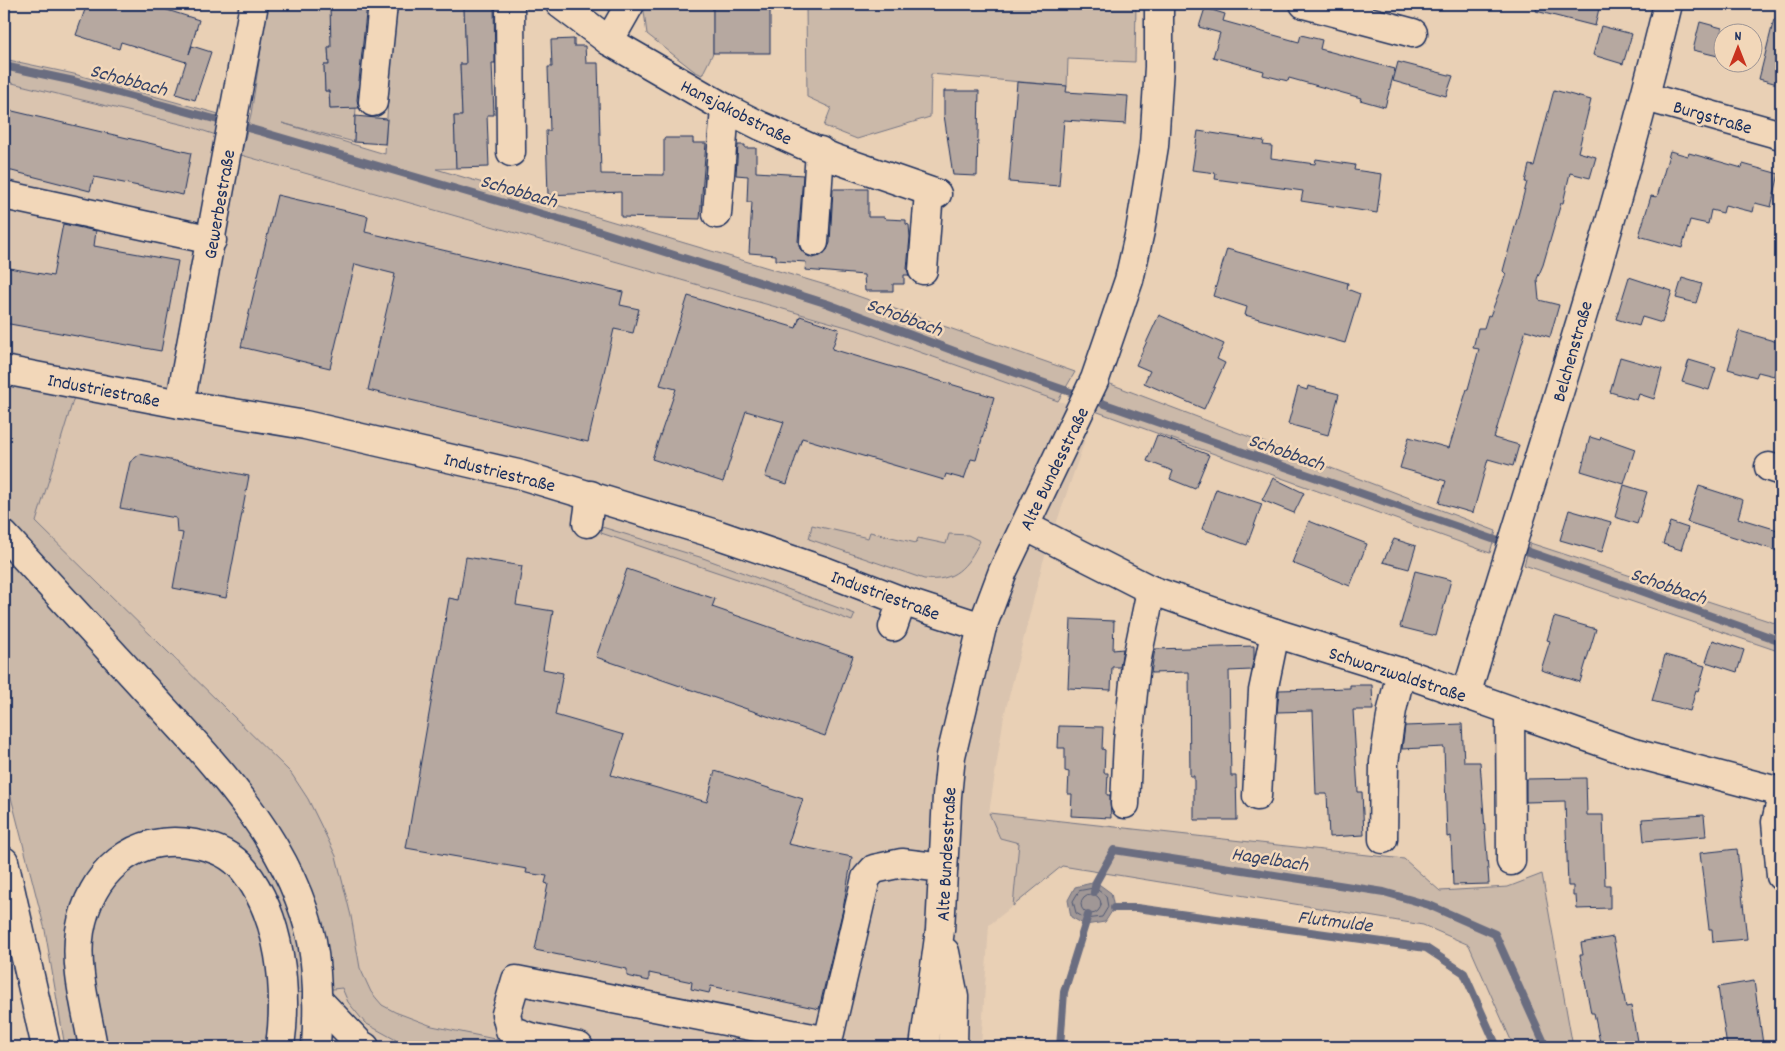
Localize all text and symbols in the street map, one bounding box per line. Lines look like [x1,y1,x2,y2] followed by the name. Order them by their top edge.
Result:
[1712,22,1762,72] north arrow
[1735,27,1742,47] text: N
[87,58,171,106] water label: Schobbach
[675,74,796,154] street label: Hansjakobstraße
[1669,95,1755,143] street label: Burgstraße
[199,148,244,261] street label: Gewerbestraße
[476,169,561,217] water label: Schobbach
[862,292,947,346] water label: Schobbach
[1547,298,1602,406] street label: Belchenstraße
[45,368,162,417] street label: Industriestraße
[1015,403,1098,536] street label: Alte Bundesstraße
[1244,428,1329,480] water label: Schobbach
[441,448,558,501] street label: Industriestraße
[1626,562,1711,614] water label: Schobbach
[827,565,943,629] street label: Industriestraße
[1325,641,1469,711] street label: Schwarzwaldstraße
[932,786,965,922] street label: Alte Bundesstraße
[1229,841,1311,881] water label: Hagelbach
[1296,905,1375,942] water label: Flutmulde

